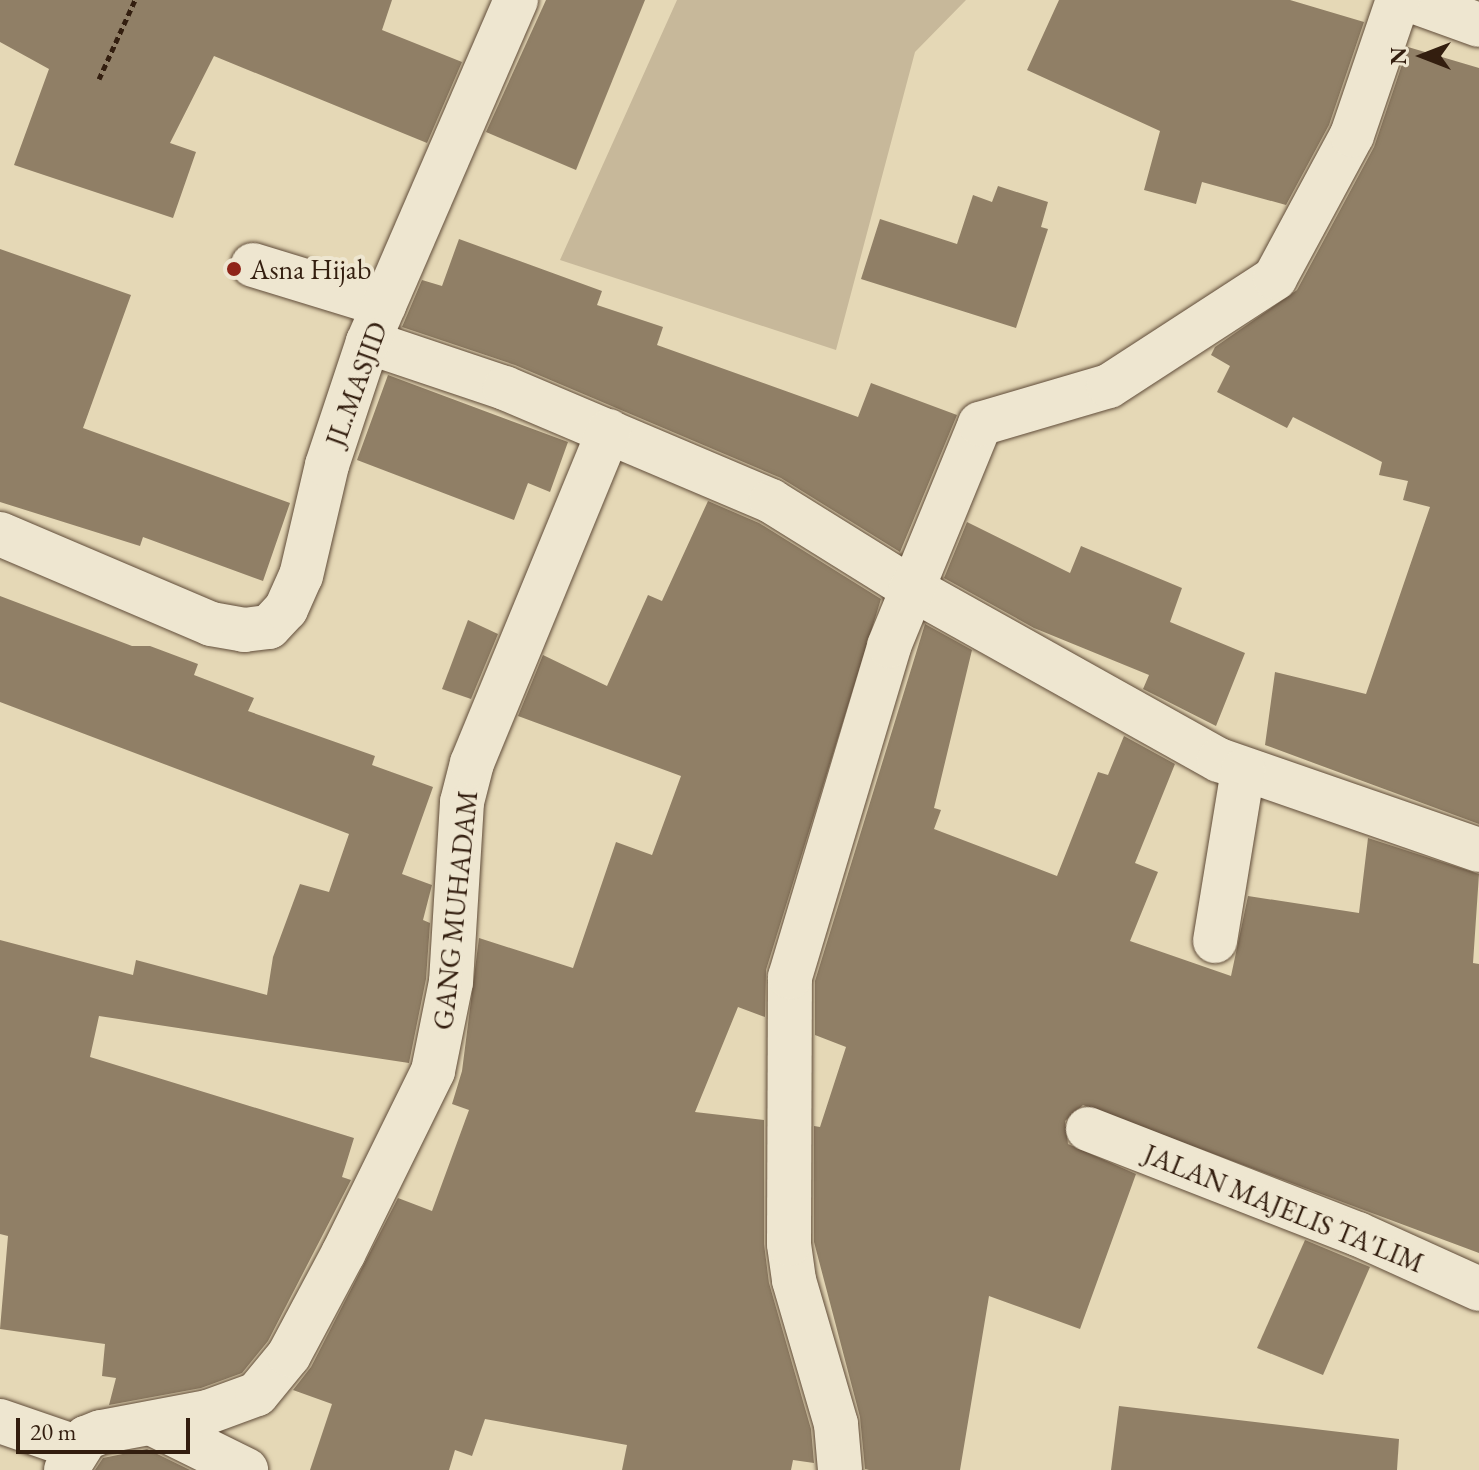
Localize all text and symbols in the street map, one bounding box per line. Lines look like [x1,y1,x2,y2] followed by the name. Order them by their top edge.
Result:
[1383,16,1463,96] north arrow
[1384,47,1413,65] text: N
[250,252,371,286] place label: Asna Hijab
[225,260,243,278] marker: Asna Hijab
[318,317,394,451] street label: JL.MASJID
[426,789,484,1031] street label: GANG MUHADAM
[1139,1136,1429,1280] street label: JALAN MAJELIS TA'LIM
[20,1402,194,1452] scale bar
[30,1416,77,1447] text: 20 m

